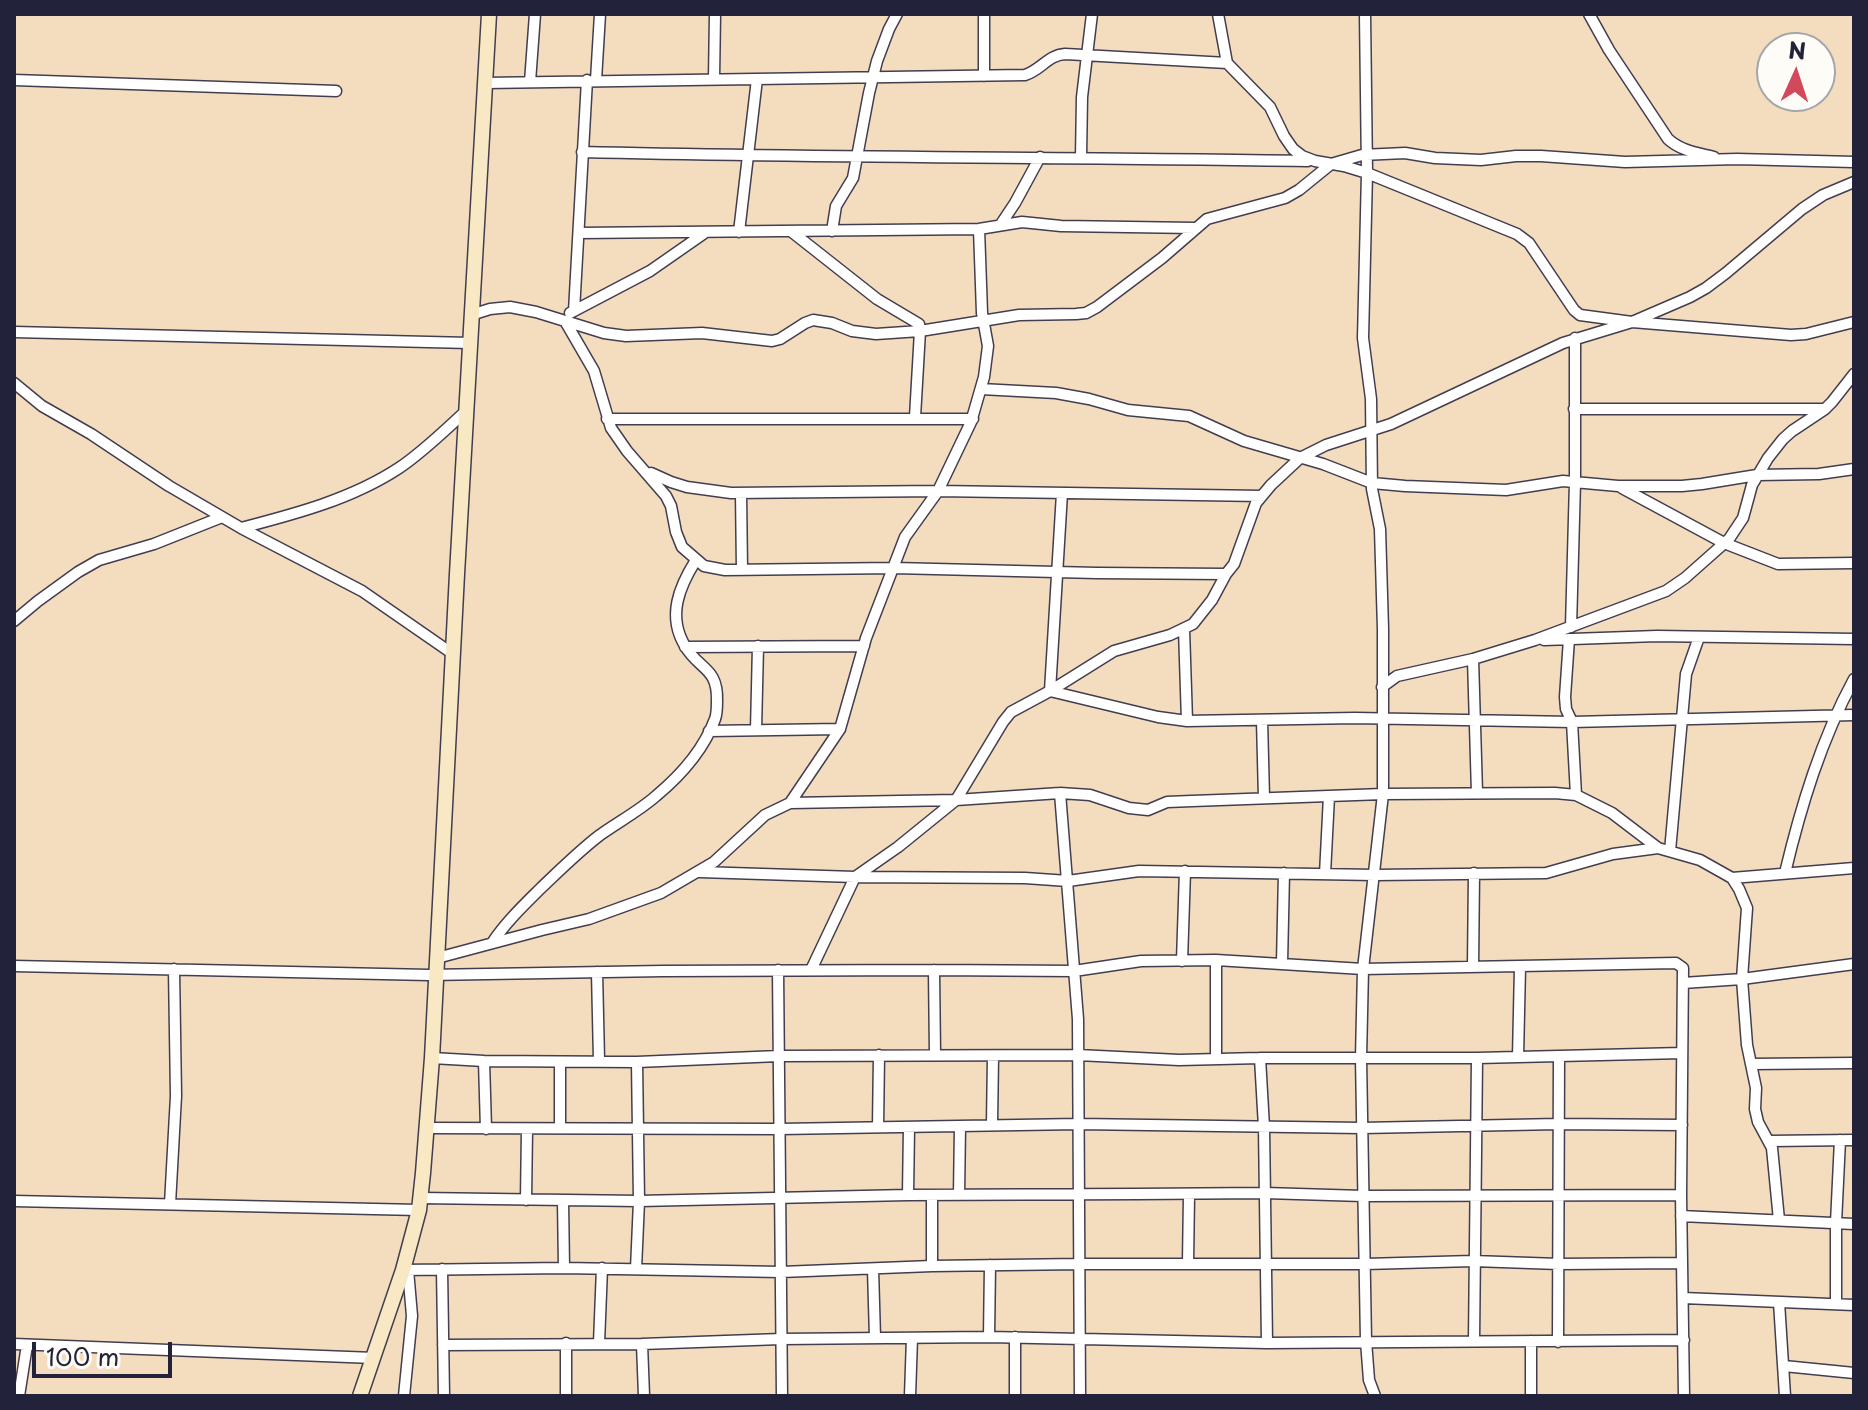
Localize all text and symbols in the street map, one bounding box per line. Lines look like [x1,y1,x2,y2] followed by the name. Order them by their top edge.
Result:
[1756,32,1836,112] north arrow
[1788,33,1807,66] text: N
[36,1326,176,1376] scale bar
[46,1338,119,1374] text: 100 m

